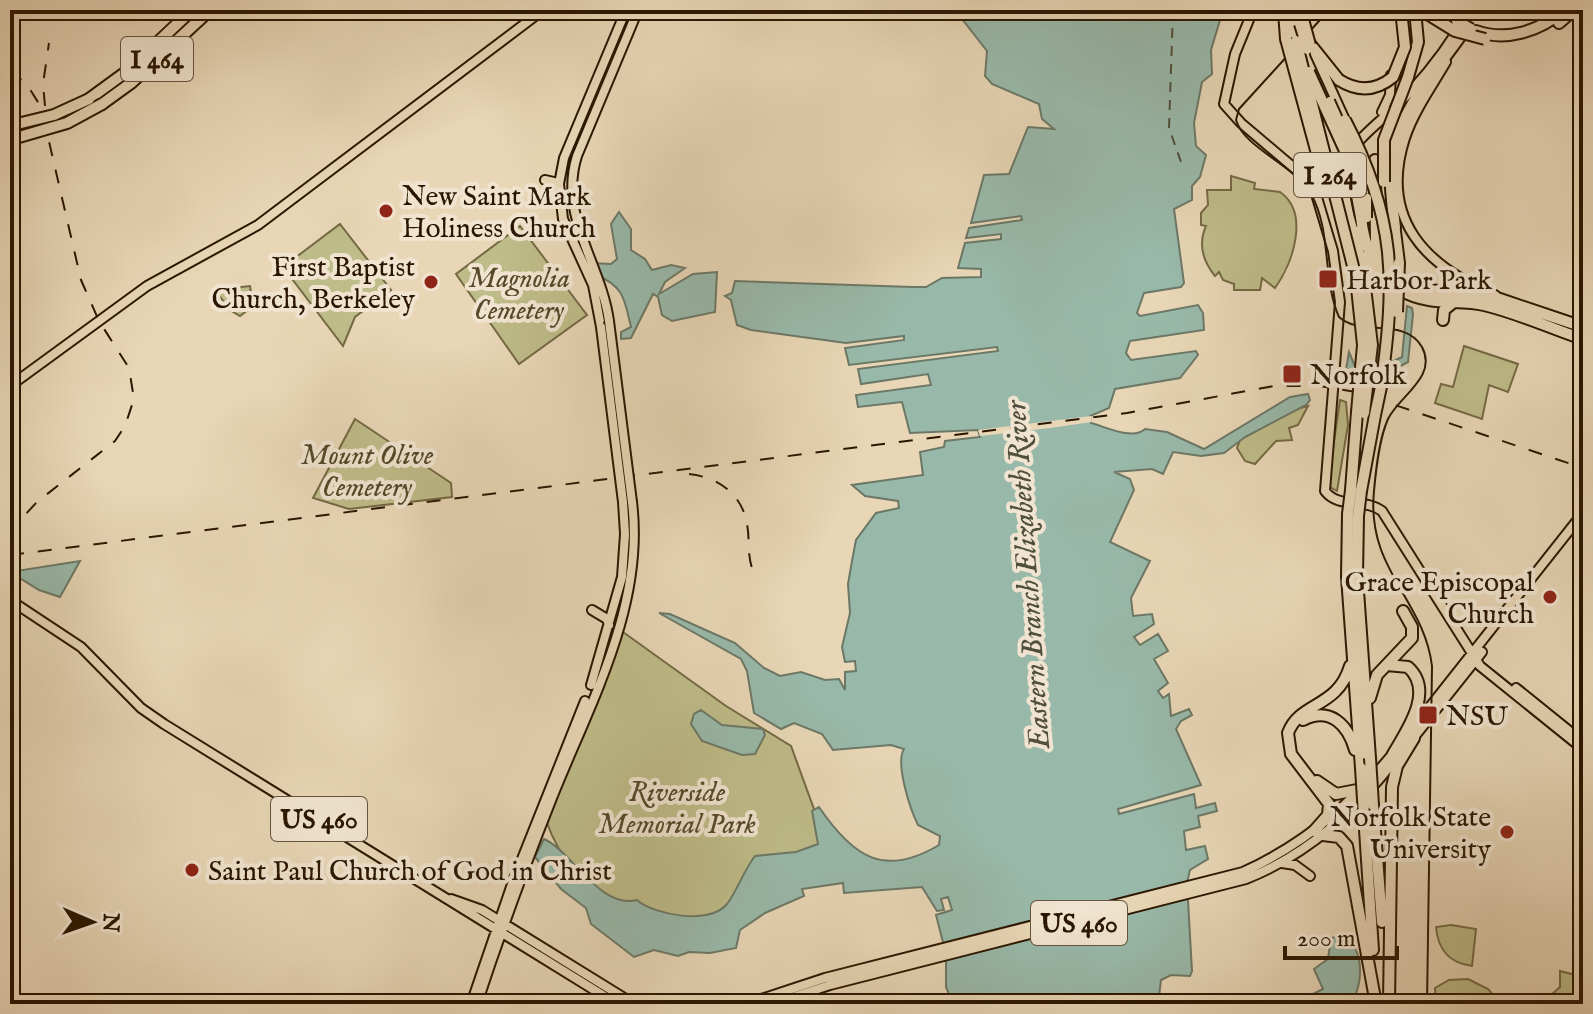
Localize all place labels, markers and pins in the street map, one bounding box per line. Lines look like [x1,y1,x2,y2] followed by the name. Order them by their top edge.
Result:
[402,180,596,247] place label: New Saint Mark Holiness Church
[377,202,395,220] marker: New Saint Mark Holiness Church
[211,251,415,318] place label: First Baptist Church, Berkeley
[1346,264,1493,299] place label: Harbor Park
[1317,268,1339,290] marker: Harbor Park
[422,273,440,291] marker: First Baptist Church, Berkeley
[1310,359,1407,394] place label: Norfolk
[1281,363,1303,385] marker: Norfolk
[1345,566,1534,633] place label: Grace Episcopal Church
[1541,588,1559,606] marker: Grace Episcopal Church
[1446,700,1508,735] place label: NSU
[1417,704,1439,726] marker: NSU
[1330,801,1491,868] place label: Norfolk State University
[1498,823,1516,841] marker: Norfolk State University
[208,855,612,890] place label: Saint Paul Church of God in Christ
[183,861,201,879] marker: Saint Paul Church of God in Christ

